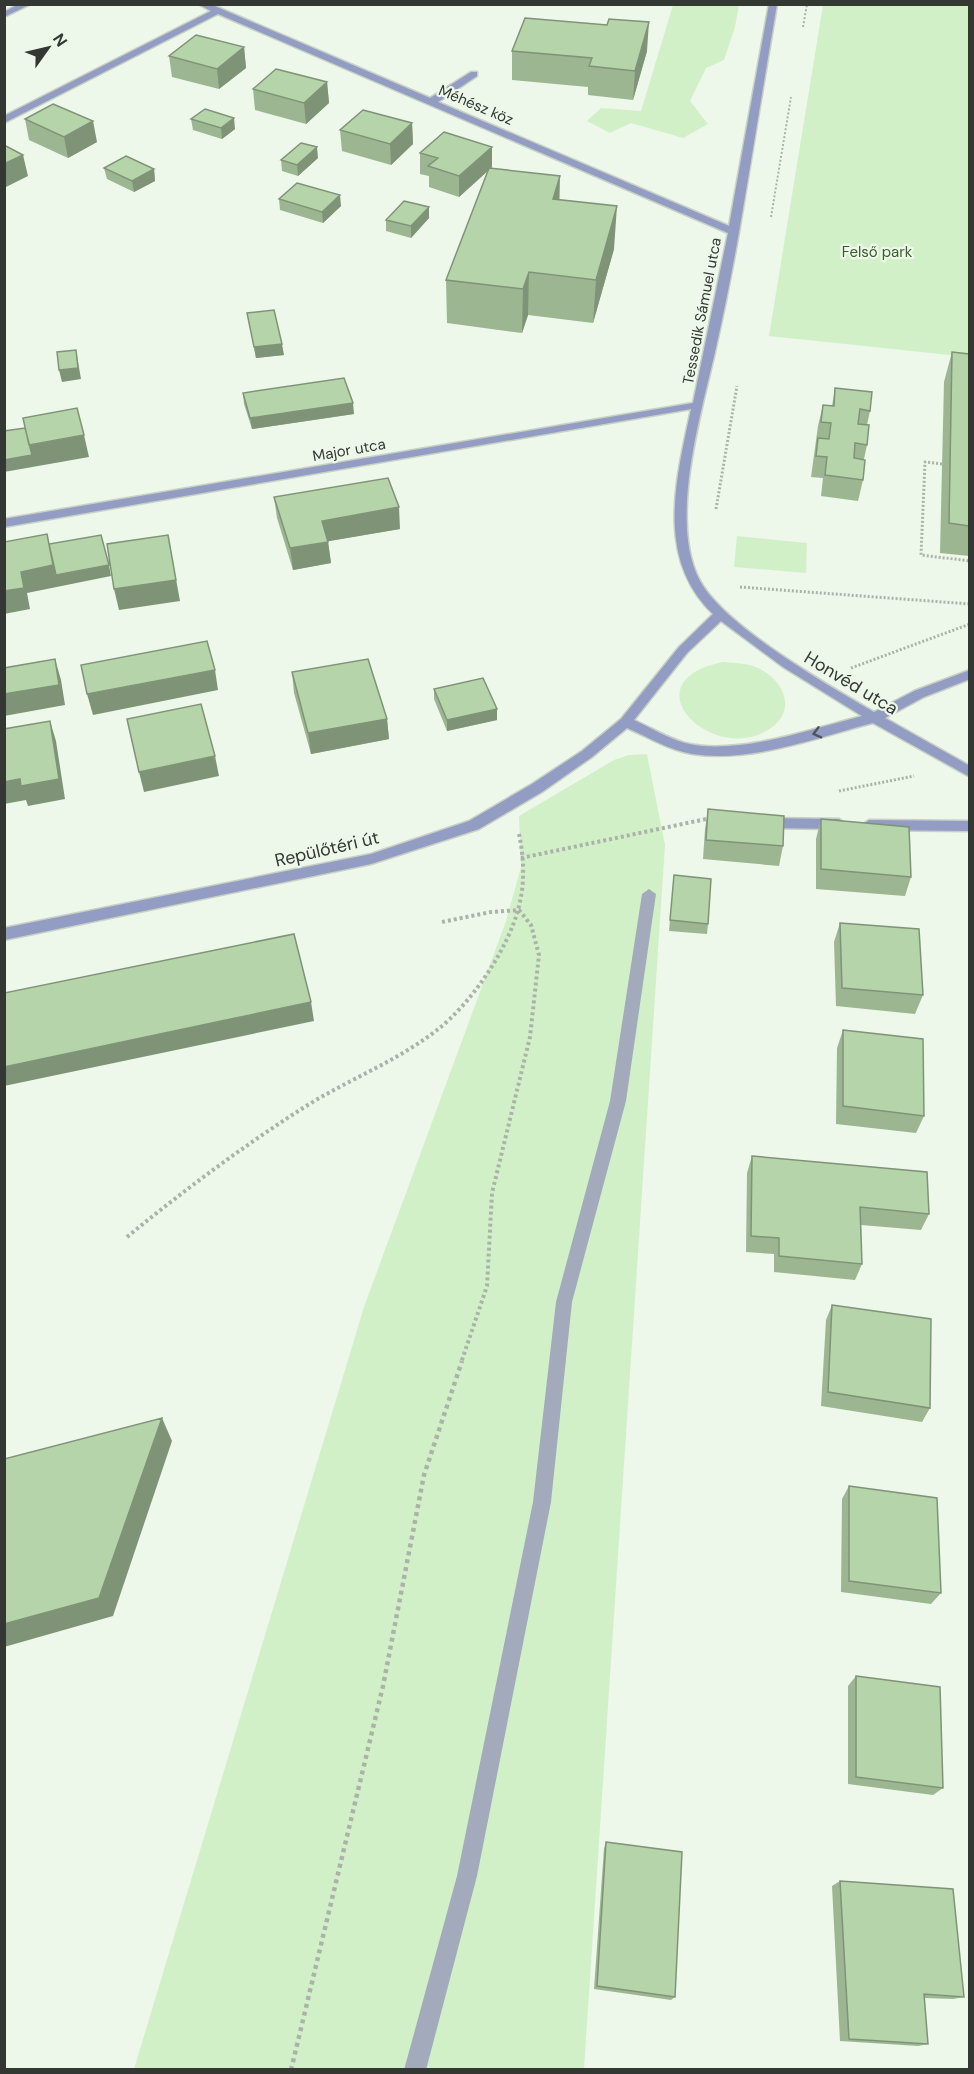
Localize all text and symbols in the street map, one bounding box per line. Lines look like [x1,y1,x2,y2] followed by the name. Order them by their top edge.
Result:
[18,18,78,78] north arrow
[48,29,72,51] text: N
[436,80,517,130] street label: Méhész köz
[678,236,726,386] street label: Tessedik Sámuel utca
[842,242,913,262] park label: Felső park
[311,434,387,466] street label: Major utca
[800,646,902,720] street label: Honvéd utca
[812,726,823,738] one-way arrow
[272,825,382,873] street label: Repülőtéri út

